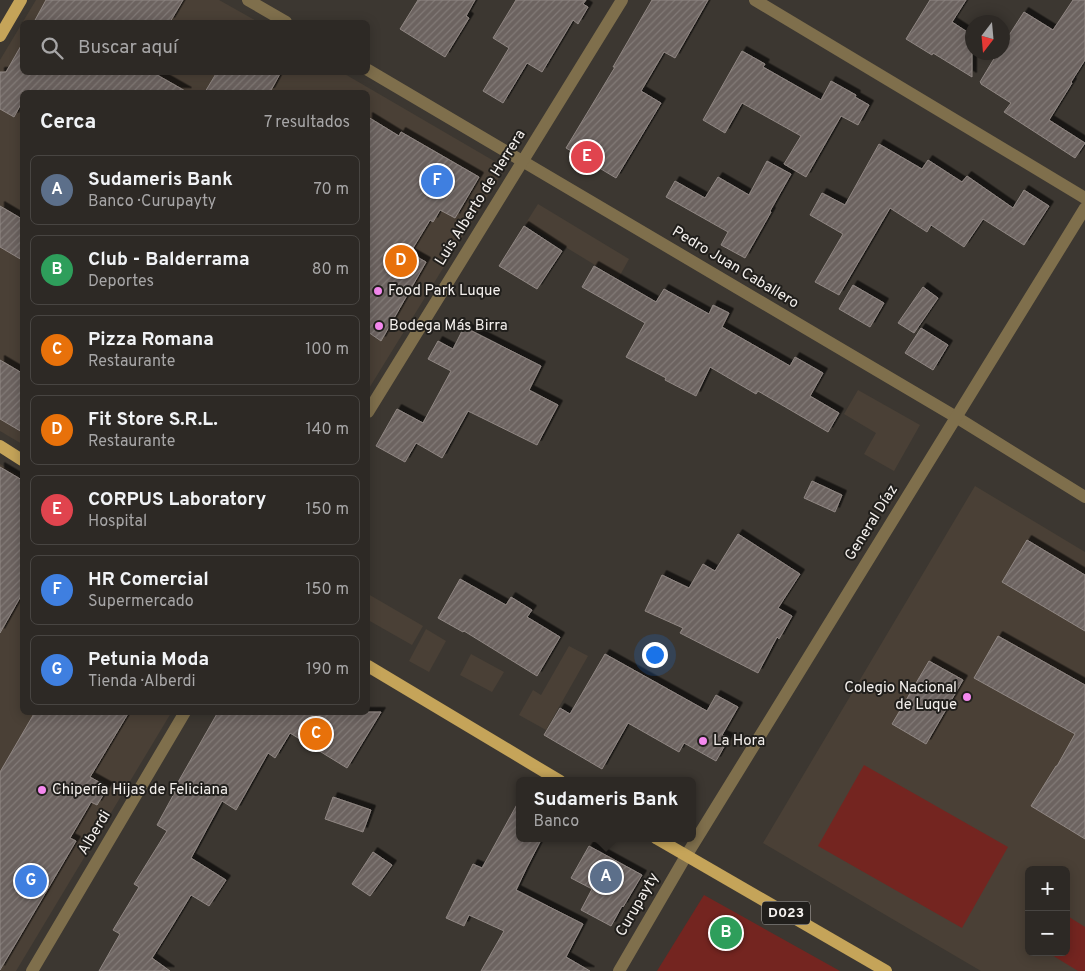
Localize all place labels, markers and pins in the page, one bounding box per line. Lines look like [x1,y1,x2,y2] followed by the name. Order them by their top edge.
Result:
[571,138,603,176] pin: E
[421,162,453,200] pin: F
[385,242,417,280] pin: D
[388,282,501,301] place label: Food Park Luque
[372,285,384,297] marker: Food Park Luque
[389,317,508,336] place label: Bodega Más Birra
[373,320,385,332] marker: Bodega Más Birra
[844,679,957,715] place label: Colegio Nacional de Luque
[961,691,973,703] marker: Colegio Nacional de Luque
[300,715,332,753] pin: C
[713,732,765,751] place label: La Hora
[697,735,709,747] marker: La Hora
[52,781,228,800] place label: Chipería Hijas de Feliciana
[36,784,48,796] marker: Chipería Hijas de Feliciana
[590,858,622,896] pin: A
[15,862,47,900] pin: G
[710,914,742,952] pin: B

